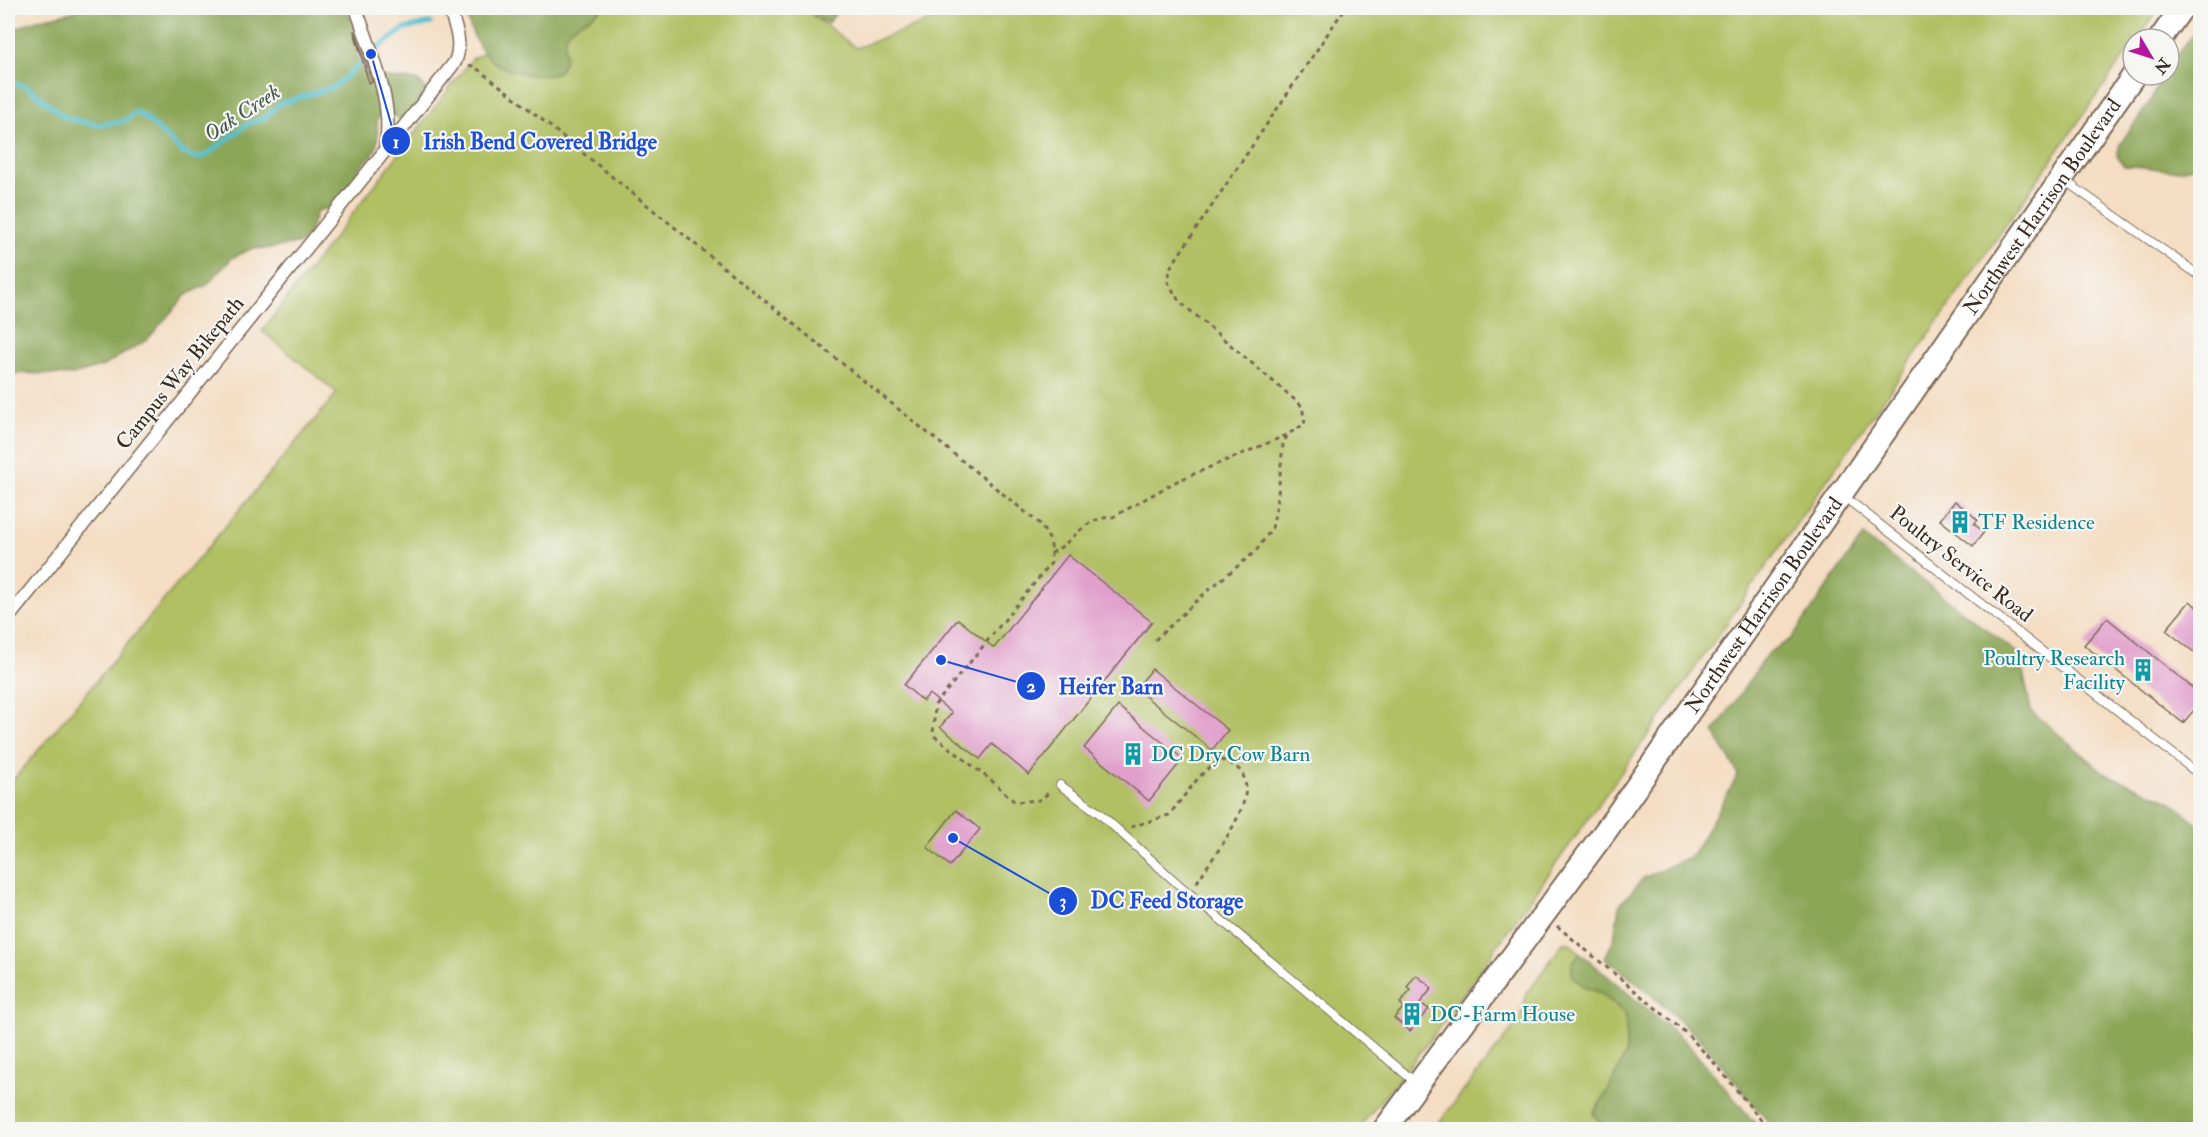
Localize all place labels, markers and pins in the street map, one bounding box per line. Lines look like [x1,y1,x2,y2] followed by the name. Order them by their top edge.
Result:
[381,121,669,161] callout: Irish Bend Covered Bridge
[1947,509,1973,535] building icon: TF Residence
[1978,509,2095,536] place label: TF Residence
[1983,645,2126,696] place label: Poultry Research Facility
[2130,657,2156,683] building icon: Poultry Research Facility
[1016,666,1175,706] callout: Heifer Barn
[1120,741,1146,767] building icon: DC Dry Cow Barn
[1151,741,1310,768] place label: DC Dry Cow Barn
[1048,881,1255,921] callout: DC Feed Storage
[1399,1001,1425,1027] building icon: DC-Farm House
[1430,1001,1575,1028] place label: DC-Farm House

